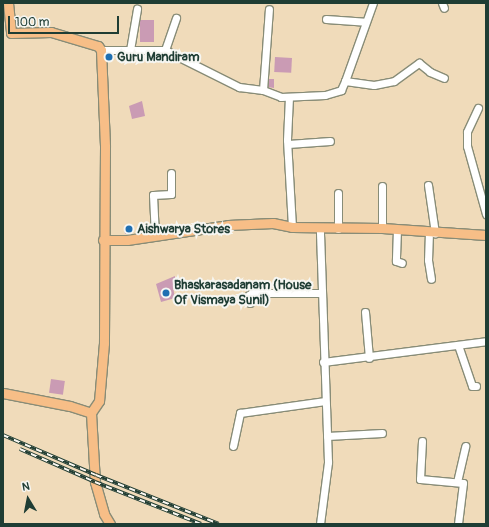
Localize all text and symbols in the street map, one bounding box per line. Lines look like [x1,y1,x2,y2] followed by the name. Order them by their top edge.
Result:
[10,8,121,34] scale bar
[15,15,49,30] text: 100 m
[117,49,199,65] place label: Guru Mandiram
[104,52,114,62] marker: Guru Mandiram
[137,221,230,237] place label: Aishwarya Stores
[124,224,134,234] marker: Aishwarya Stores
[174,278,311,309] place label: Bhaskarasadanam (House Of Vismaya Sunil)
[161,288,171,298] marker: Bhaskarasadanam (House Of Vismaya Sunil)
[8,479,48,519] north arrow
[21,480,31,494] text: N

